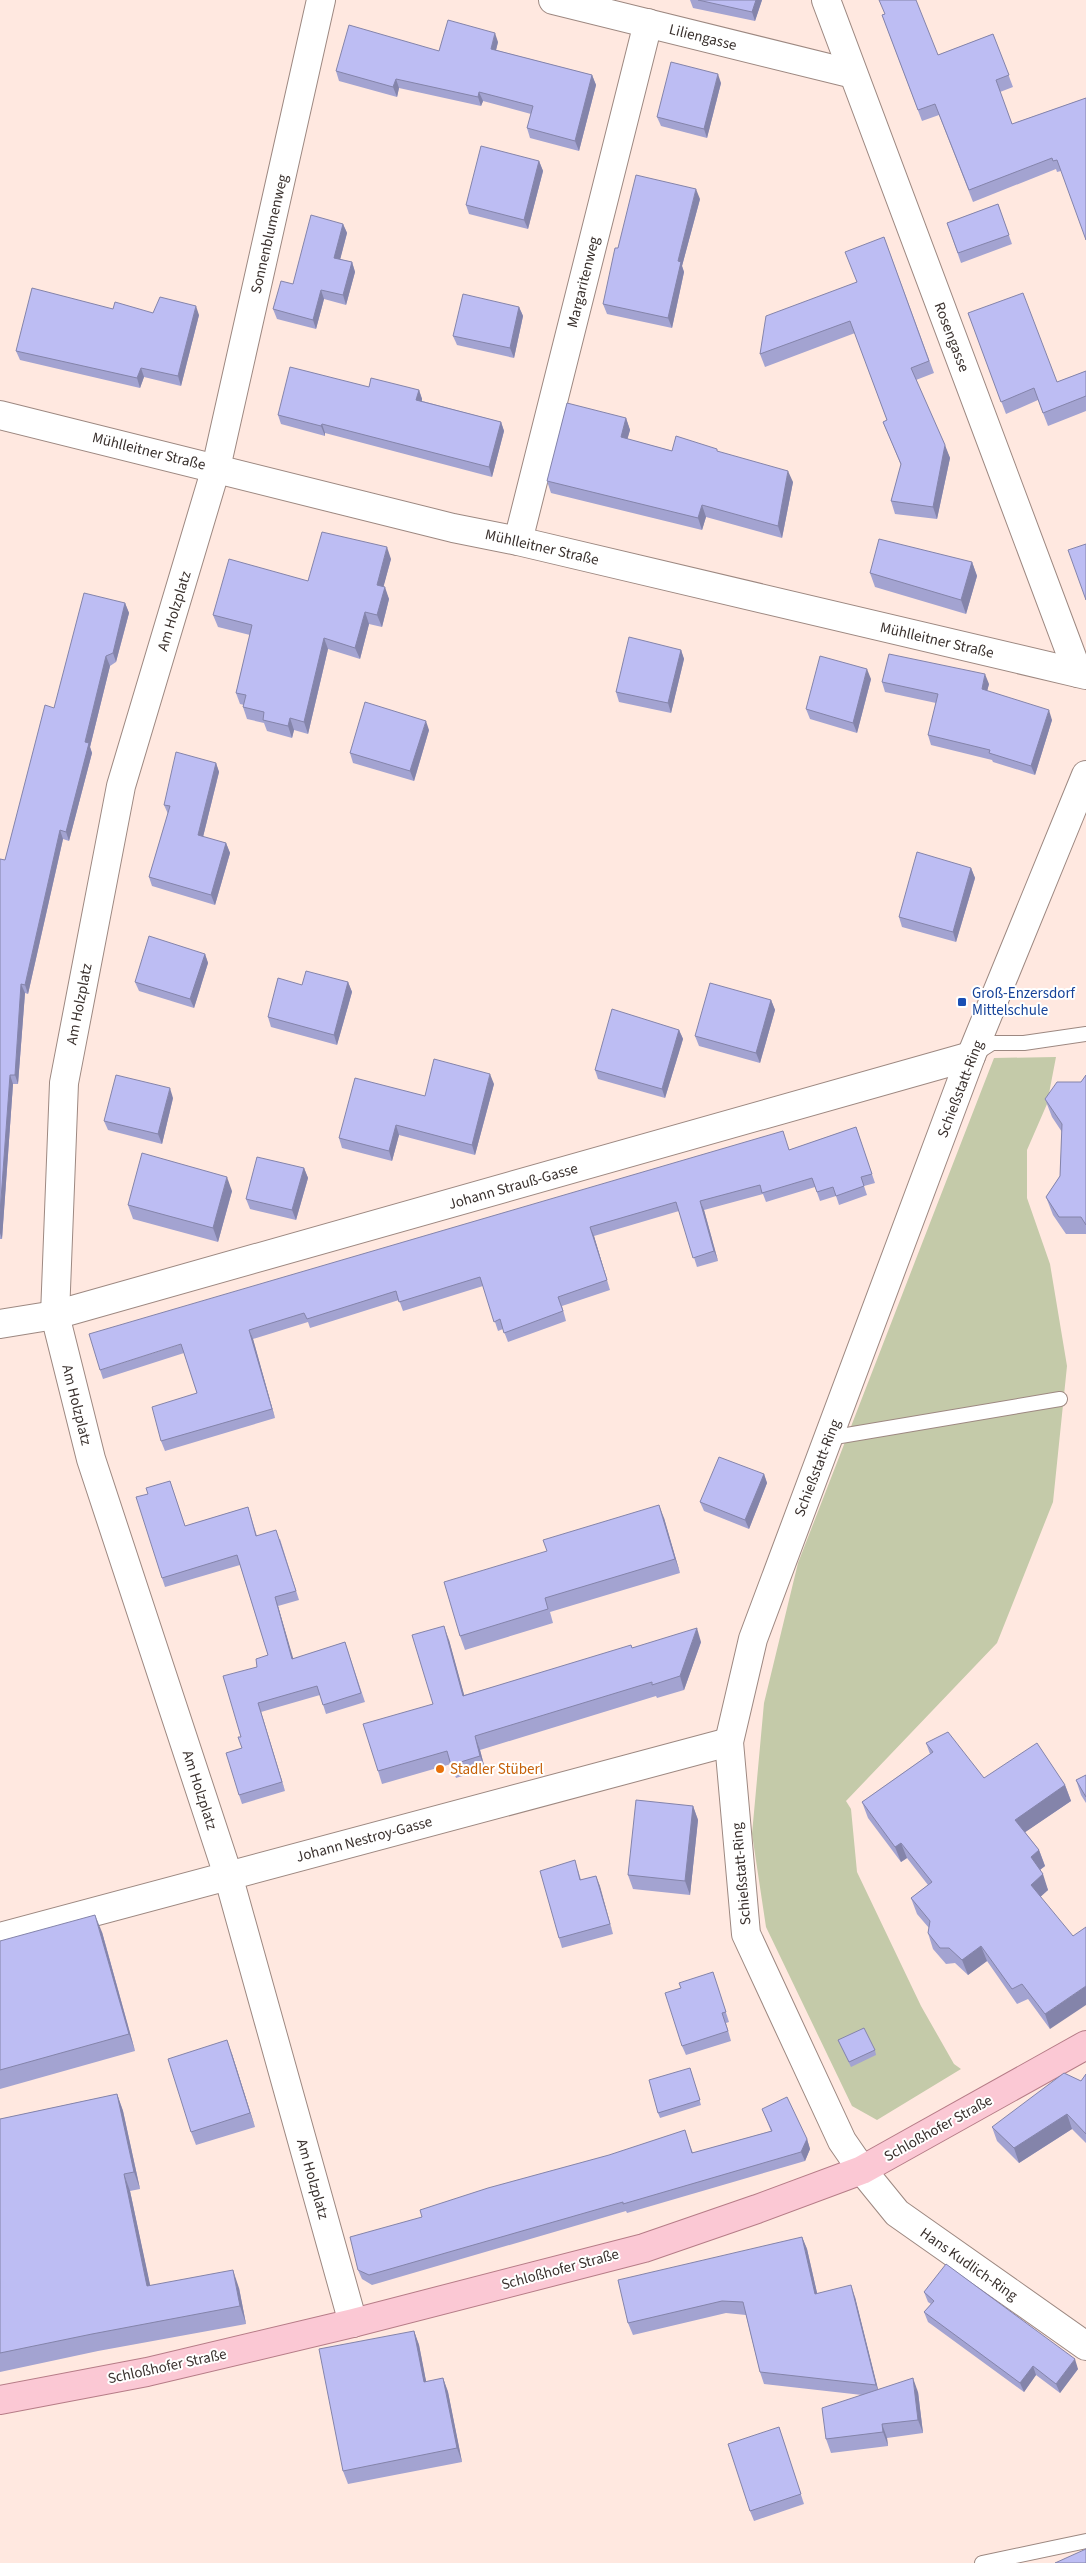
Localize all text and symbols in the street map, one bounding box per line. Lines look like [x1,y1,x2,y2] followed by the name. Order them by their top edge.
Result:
[667,19,739,56] street label: Liliengasse
[246,172,294,296] street label: Sonnenblumenweg
[562,234,605,330] street label: Margaritenweg
[929,299,974,375] street label: Rosengasse
[90,427,208,476] street label: Mühlleitner Straße
[483,524,601,571] street label: Mühlleitner Straße
[152,569,197,654] street label: Am Holzplatz
[878,617,996,664] street label: Mühlleitner Straße
[61,962,98,1047] street label: Am Holzplatz
[972,983,1076,1021] place label: Groß-Enzersdorf Mittelschule
[956,996,968,1008] marker: Groß-Enzersdorf Mittelschule
[932,1037,989,1141] street label: Schießstatt-Ring
[446,1158,580,1215] street label: Johann Strauß-Gasse
[56,1362,97,1448] street label: Am Holzplatz
[789,1416,846,1520] street label: Schießstatt-Ring
[177,1748,222,1833] street label: Am Holzplatz
[450,1759,544,1780] place label: Stadler Stüberl
[434,1763,446,1775] marker: Stadler Stüberl
[294,1811,435,1868] street label: Johann Nestroy-Gasse
[727,1821,756,1926] street label: Schießstatt-Ring
[880,2090,996,2167] street label: Schloßhofer Straße
[291,2137,334,2222] street label: Am Holzplatz
[916,2223,1022,2306] street label: Hans Kudlich-Ring
[499,2244,621,2295] street label: Schloßhofer Straße
[106,2344,228,2389] street label: Schloßhofer Straße

